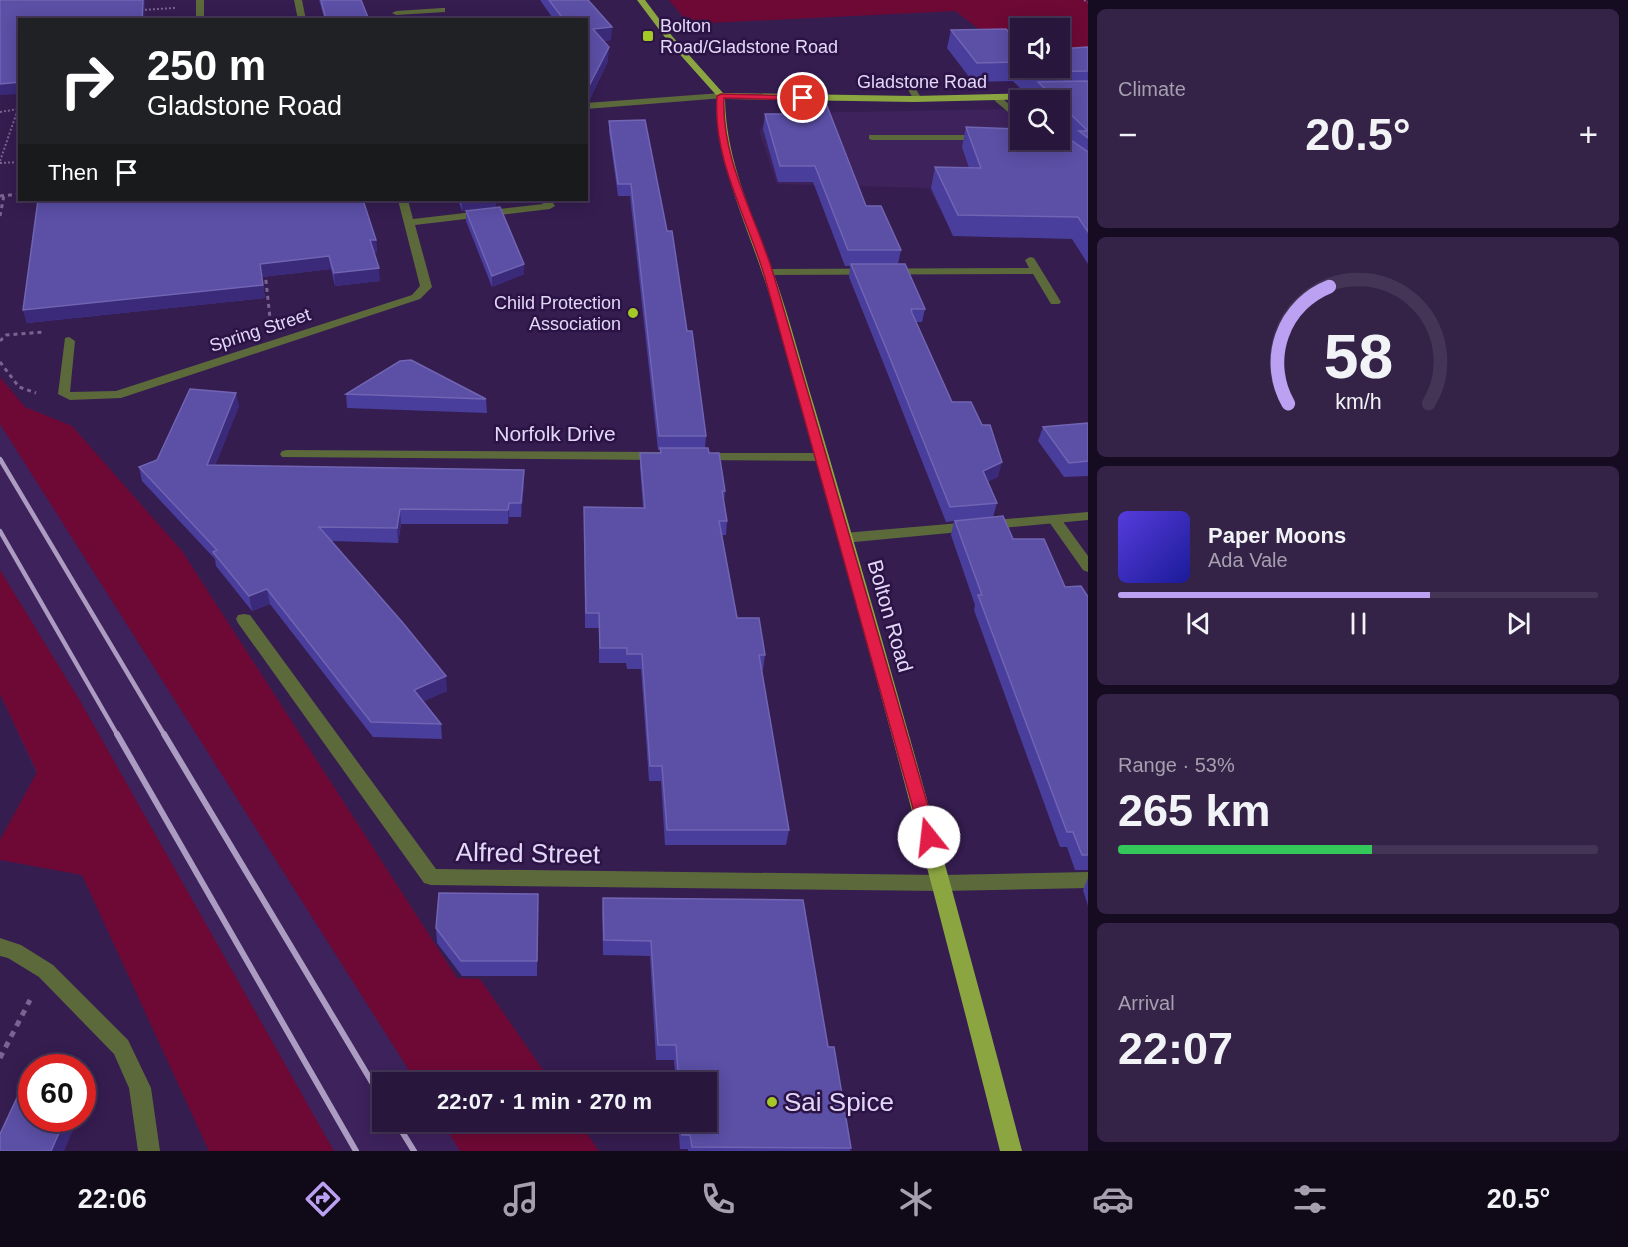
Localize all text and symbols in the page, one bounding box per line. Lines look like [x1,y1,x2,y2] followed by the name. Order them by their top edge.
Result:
[660,16,838,57] place label: Bolton Road/Gladstone Road
[1010,18,1070,150] map controls
[1010,18,1070,78] button: sound
[641,29,655,43] marker: Bolton Road/Gladstone Road
[48,42,126,120] icon: right
[147,42,266,89] text: 250 m
[777,72,828,123] pin
[857,72,987,92] street label: Gladstone Road
[1118,78,1186,100] text: Climate
[786,81,819,114] icon: arrive
[1010,90,1070,150] button: search
[147,91,342,121] text: Gladstone Road
[1305,109,1411,160] text: 20.5°
[1118,116,1137,153] text: −
[1579,116,1598,153] text: +
[110,156,143,189] icon: arrive
[48,160,98,185] text: Then
[494,293,621,334] place label: Child Protection Association
[207,304,313,356] street label: Spring Street
[626,306,640,320] marker: Child Protection Association
[1323,322,1393,391] text: 58
[1335,391,1381,415] text: km/h
[494,422,616,445] street label: Norfolk Drive
[1208,523,1346,548] text: Paper Moons
[1208,549,1288,571] text: Ada Vale
[863,557,917,675] street label: Bolton Road
[1182,607,1215,640] icon: previous
[1342,607,1375,640] icon: pause
[1502,607,1535,640] icon: next
[1118,754,1235,776] text: Range · 53%
[1118,785,1271,836] text: 265 km
[897,805,961,869] position arrow
[455,837,601,869] street label: Alfred Street
[1118,992,1175,1014] text: Arrival
[1118,1023,1233,1074] text: 22:07
[18,1054,96,1132] speed limit sign: 60
[784,1087,894,1117] place label: Sai Spice
[437,1089,652,1114] text: 22:07 · 1 min · 270 m
[765,1095,779,1109] marker: Sai Spice
[302,1178,344,1220] icon: directions
[500,1178,542,1220] icon: music
[697,1178,739,1220] icon: phone
[895,1178,937,1220] icon: climate
[1092,1178,1134,1220] icon: car
[1289,1178,1331,1220] icon: filters
[78,1184,147,1214] text: 22:06
[1487,1184,1550,1214] text: 20.5°

